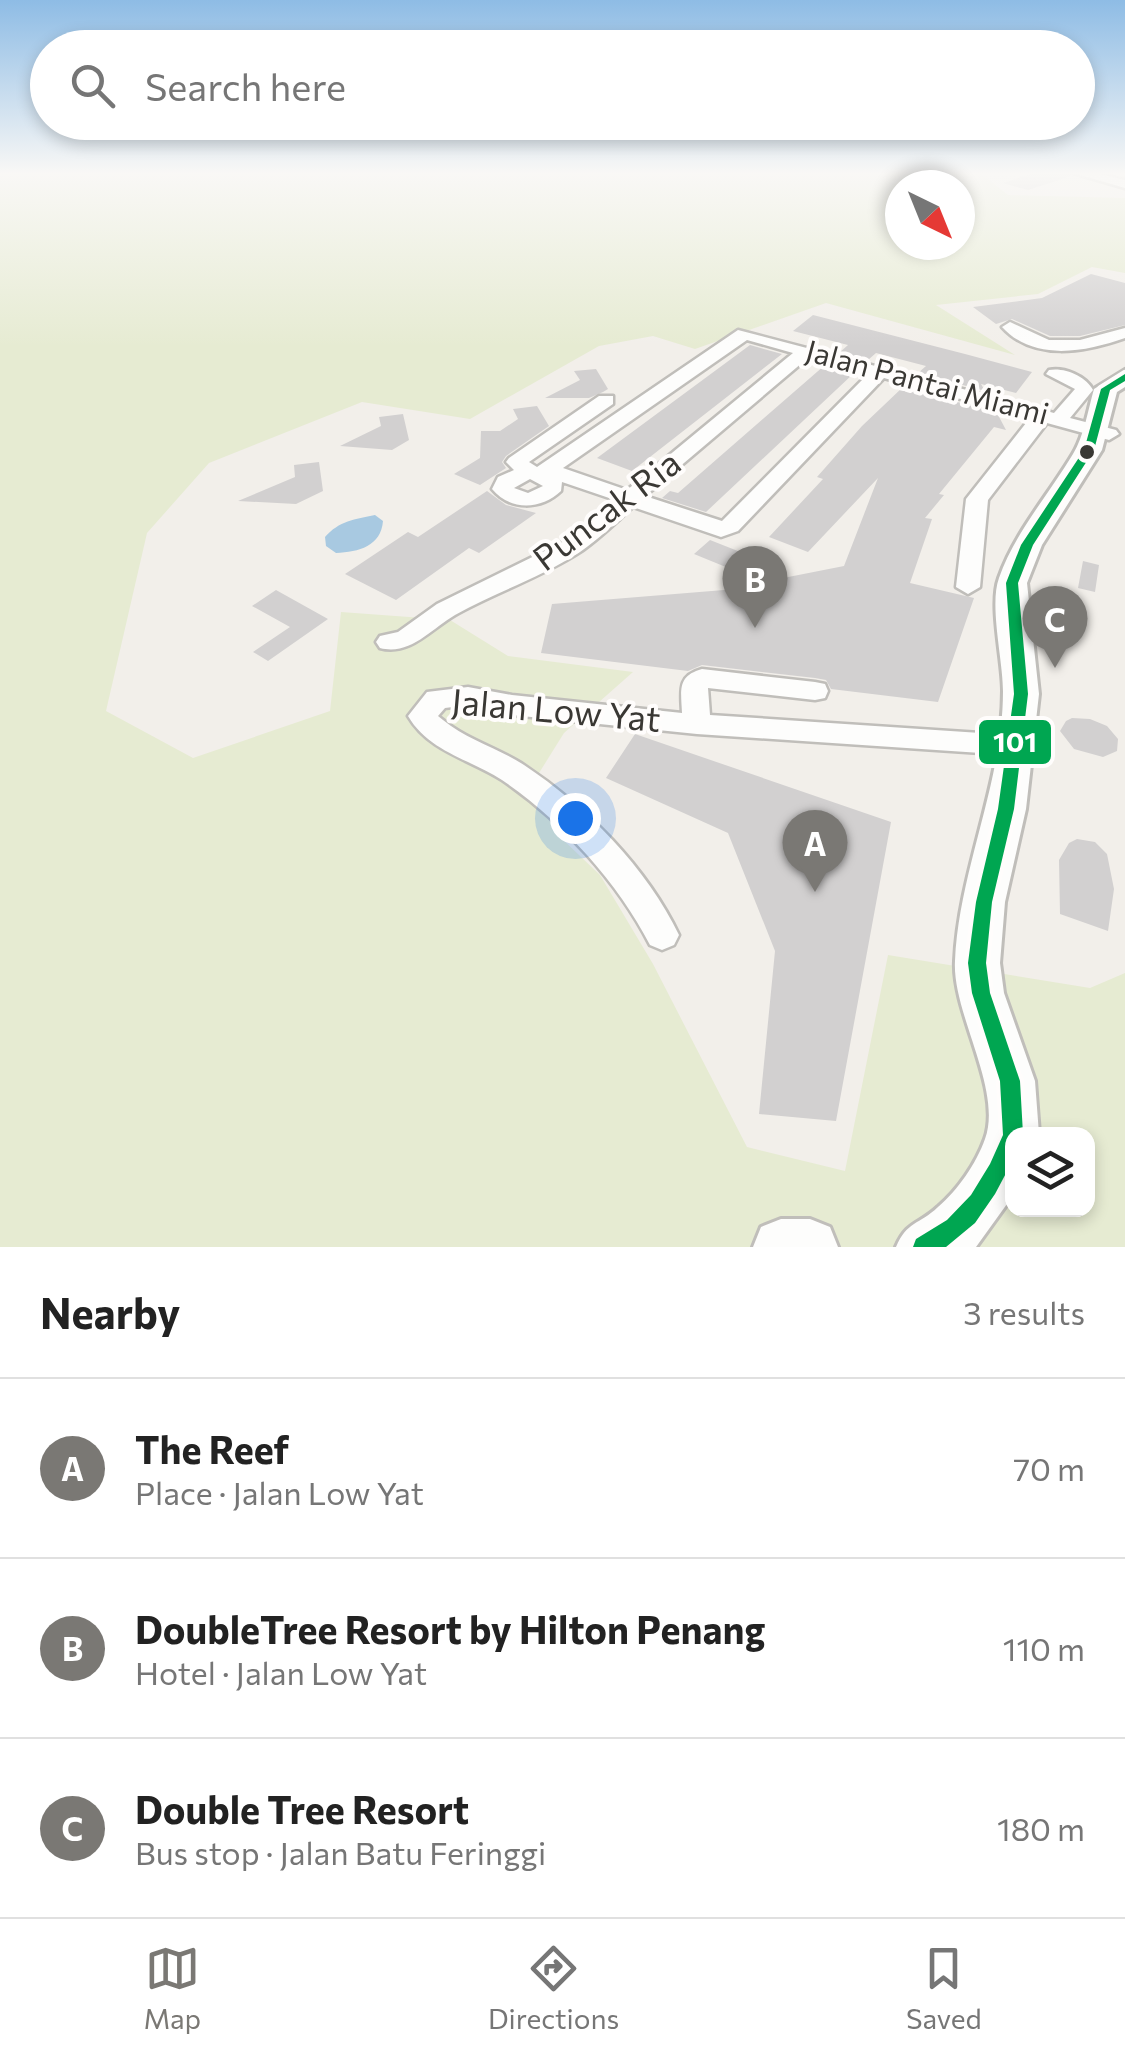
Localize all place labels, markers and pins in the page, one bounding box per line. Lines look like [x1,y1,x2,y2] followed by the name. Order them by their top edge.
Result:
[1077,442,1097,462] unlabelled marker
[722,546,788,628] pin: B
[1022,586,1088,668] pin: C
[782,810,848,892] pin: A

